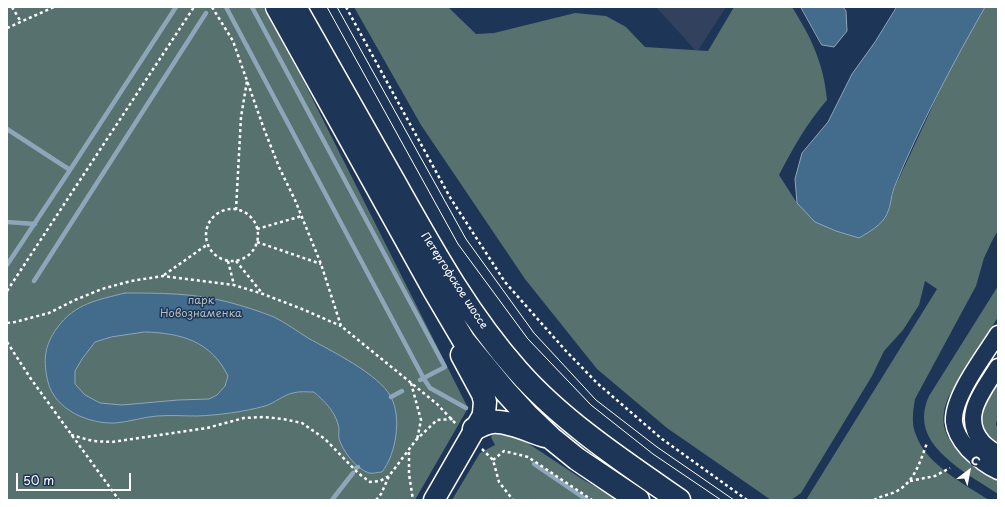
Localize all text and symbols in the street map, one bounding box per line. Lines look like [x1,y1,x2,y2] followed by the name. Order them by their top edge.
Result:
[418,230,490,332] street label: Петергофское шоссе
[160,294,242,320] park label: парк Новознаменка
[949,451,989,491] north arrow
[968,451,984,470] text: С
[18,465,133,491] scale bar
[23,471,54,489] text: 50 m

